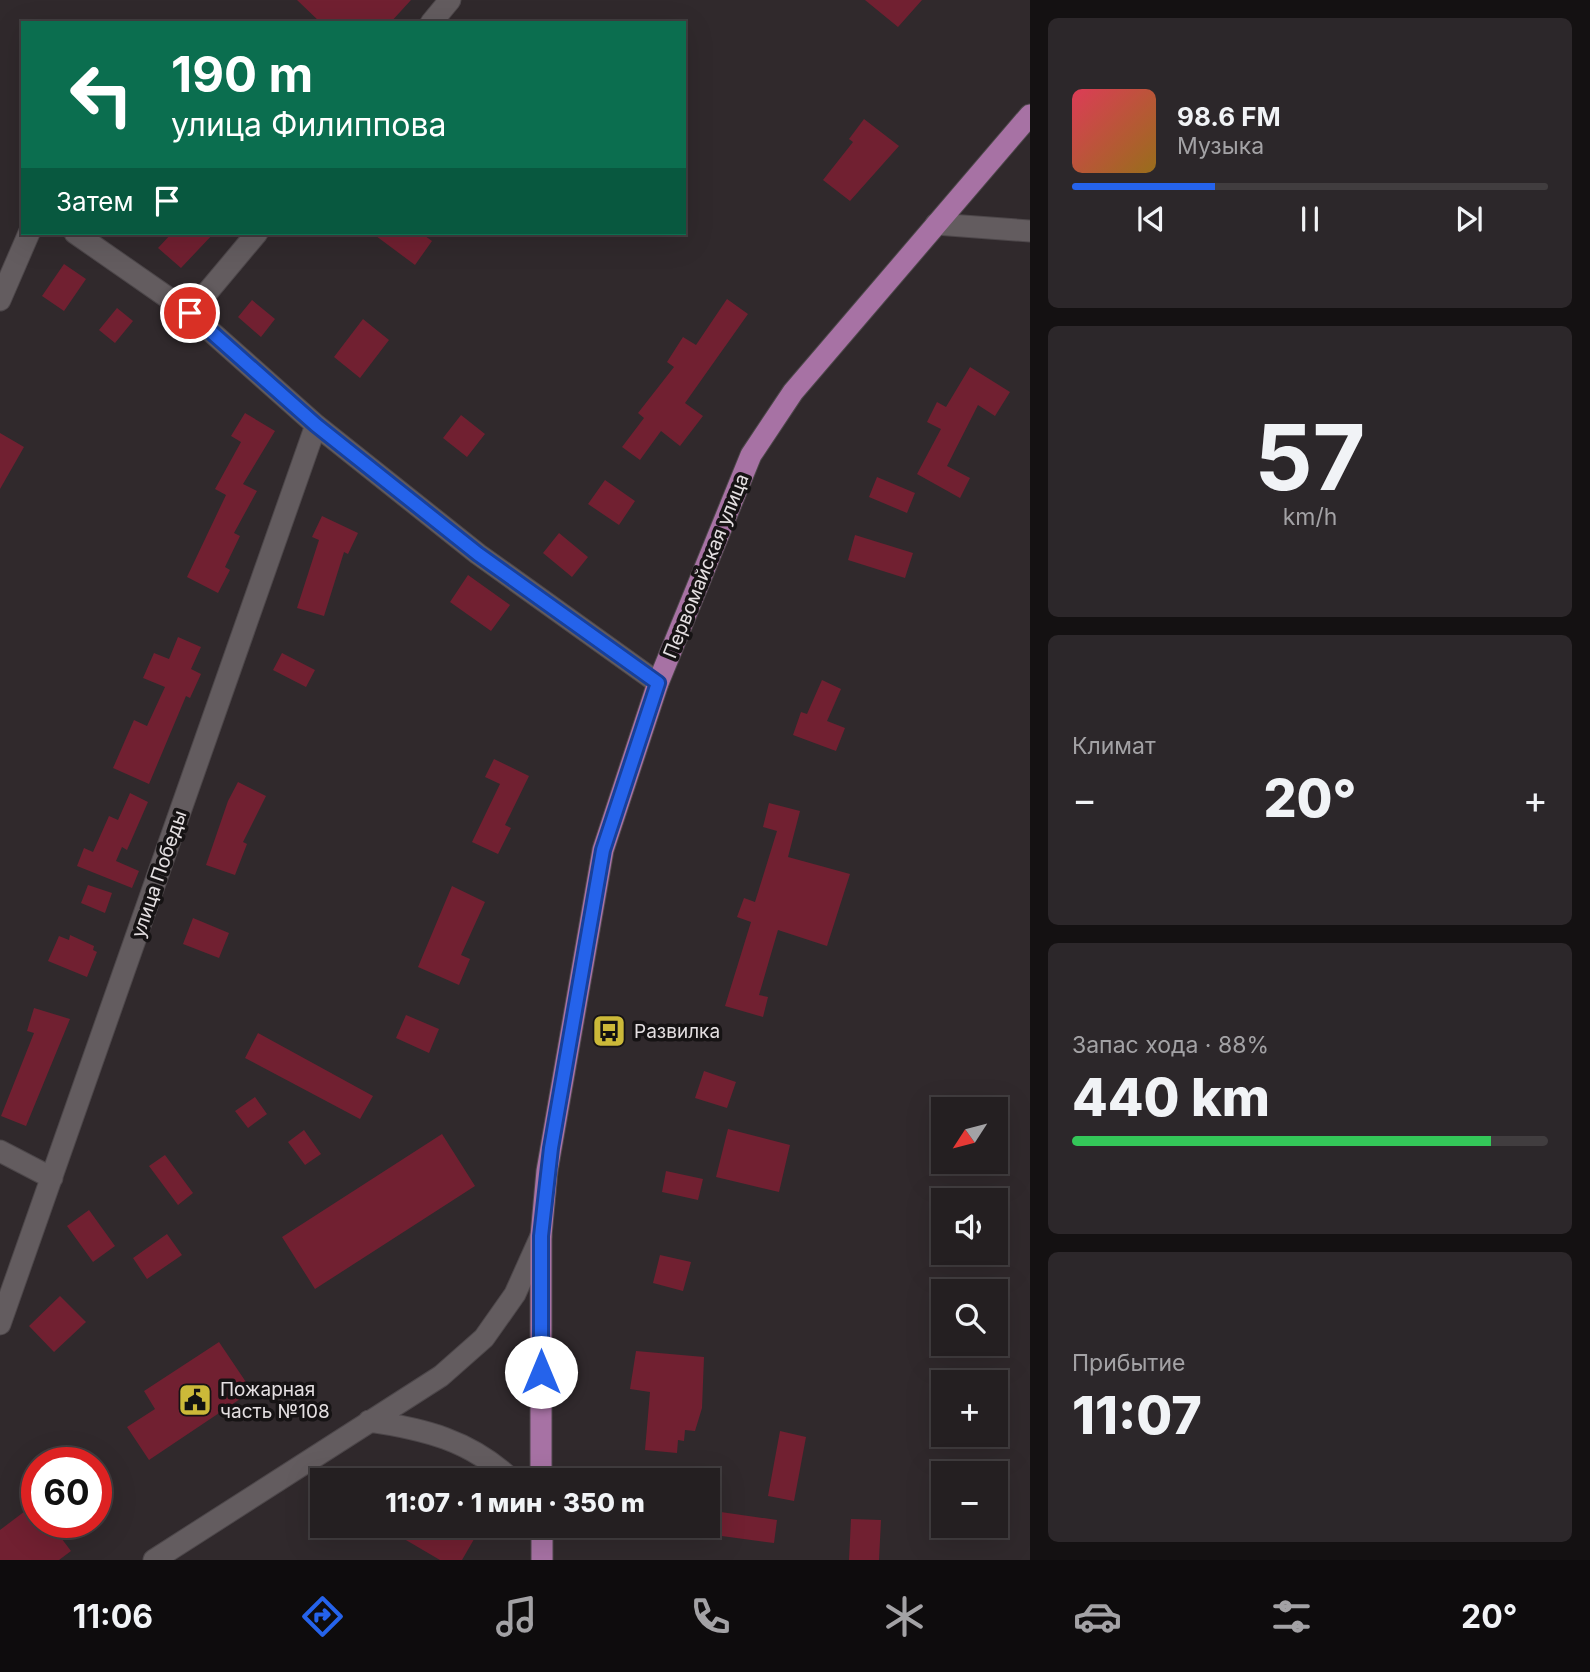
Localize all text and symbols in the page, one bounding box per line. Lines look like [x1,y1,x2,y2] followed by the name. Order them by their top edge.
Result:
[171,45,313,104] text: 190 m
[56,49,147,140] icon: left
[1177,101,1281,132] text: 98.6 FM
[171,105,447,144] text: улица Филиппова
[1177,132,1264,160] text: Музыка
[148,182,186,220] icon: arrive
[56,186,134,217] text: Затем
[1132,200,1170,238] icon: previous
[1291,200,1329,238] icon: pause
[1450,200,1488,238] icon: next
[160,283,220,343] pin
[171,294,209,332] icon: arrive
[1254,402,1366,512] text: 57
[658,470,754,662] street label: Первомайская улица
[1283,503,1337,531] text: km/h
[1072,732,1156,760] text: Климат
[1263,767,1357,830] text: 20°
[1072,776,1097,822] text: −
[1523,776,1548,822] text: +
[126,807,192,941] street label: улица Победы
[590,1012,628,1050] bus stop icon: Развилка
[634,1020,720,1043] place label: Развилка
[1072,1031,1269,1059] text: Запас хода · 88%
[1072,1066,1270,1129] text: 440 km
[931,1097,1008,1174] north arrow
[931,1097,1008,1538] map controls
[931,1188,1008,1265] button: sound
[931,1279,1008,1356] button: search
[504,1335,578,1409] position arrow
[1072,1349,1185,1377] text: Прибытие
[931,1370,1008,1447] button: +
[220,1378,330,1423] place label: Пожарная часть №108
[176,1381,214,1419] public building icon: Пожарная часть №108
[1072,1384,1202,1447] text: 11:07
[21,1447,112,1538] speed limit sign: 60
[931,1461,1008,1538] button: −
[385,1487,645,1518] text: 11:07 · 1 мин · 350 m
[298,1592,347,1641] icon: directions
[492,1592,541,1641] icon: music
[686,1592,735,1641] icon: phone
[880,1592,929,1641] icon: climate
[1073,1592,1122,1641] icon: car
[1267,1592,1316,1641] icon: filters
[72,1597,153,1636] text: 11:06
[1461,1597,1518,1636] text: 20°

